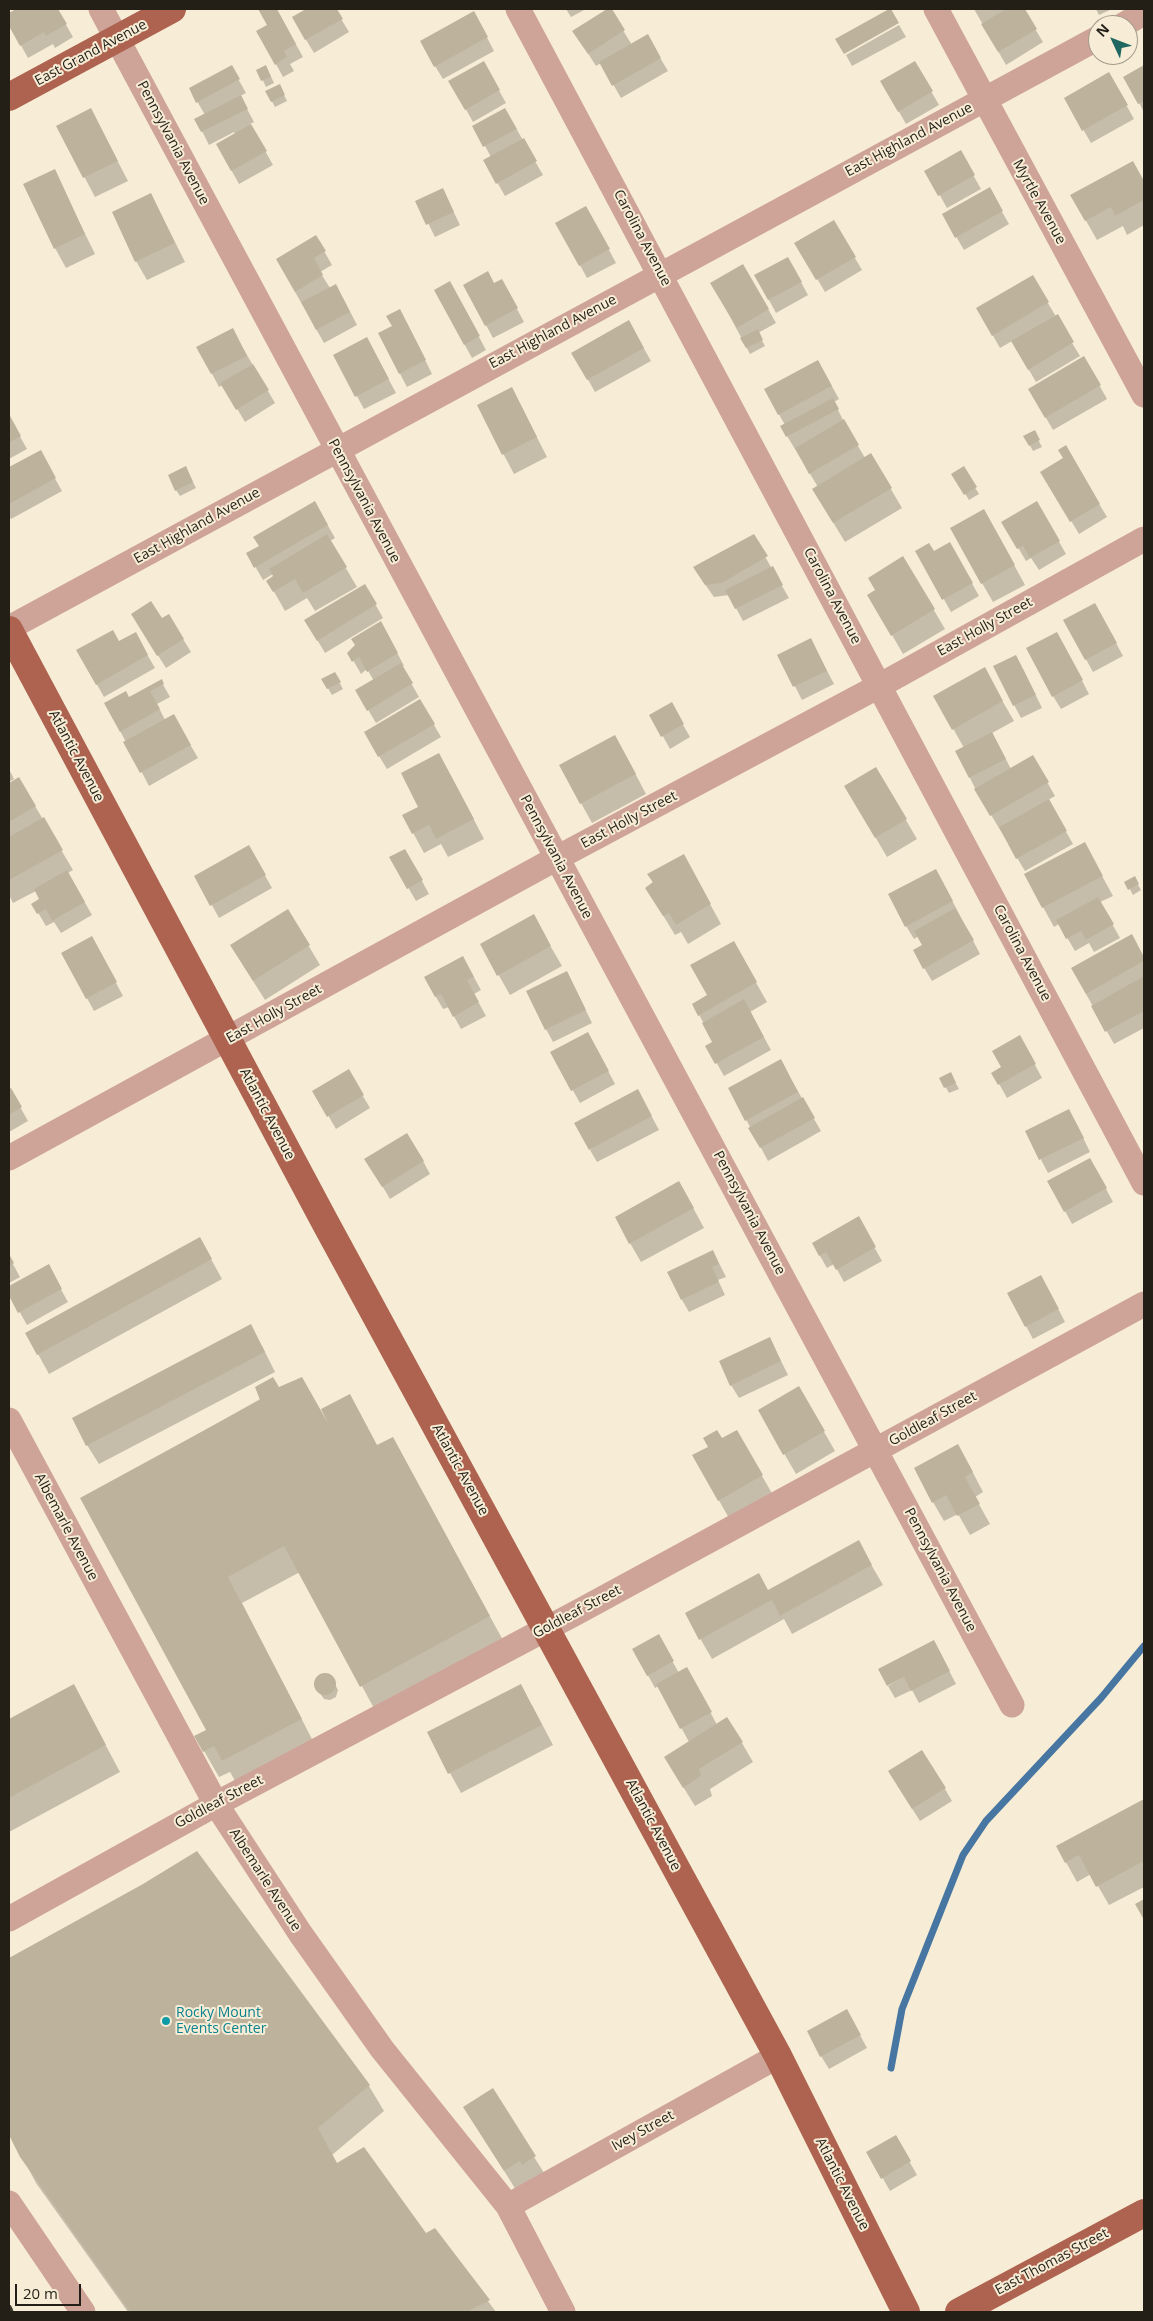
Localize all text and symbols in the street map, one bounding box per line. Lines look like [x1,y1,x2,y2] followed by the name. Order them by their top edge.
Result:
[1088,15,1138,65] north arrow
[32,16,150,90] street label: East Grand Avenue
[1092,19,1113,41] text: N
[133,78,213,208] street label: Pennsylvania Avenue
[842,99,976,181] street label: East Highland Avenue
[1009,157,1069,247] street label: Myrtle Avenue
[610,187,674,289] street label: Carolina Avenue
[486,291,620,373] street label: East Highland Avenue
[324,436,404,566] street label: Pennsylvania Avenue
[131,484,263,568] street label: East Highland Avenue
[800,545,864,647] street label: Carolina Avenue
[934,594,1036,660] street label: East Holly Street
[45,707,107,805] street label: Atlantic Avenue
[578,788,680,852] street label: East Holly Street
[516,792,596,922] street label: Pennsylvania Avenue
[990,902,1054,1004] street label: Carolina Avenue
[223,981,325,1047] street label: East Holly Street
[236,1065,298,1163] street label: Atlantic Avenue
[709,1148,789,1278] street label: Pennsylvania Avenue
[886,1388,980,1450] street label: Goldleaf Street
[428,1422,492,1518] street label: Atlantic Avenue
[31,1470,101,1584] street label: Albemarle Avenue
[900,1505,980,1635] street label: Pennsylvania Avenue
[530,1582,624,1642] street label: Goldleaf Street
[172,1772,266,1832] street label: Goldleaf Street
[622,1776,684,1874] street label: Atlantic Avenue
[226,1826,304,1934] street label: Albemarle Avenue
[176,2005,266,2038] place label: Rocky Mount Events Center
[160,2015,172,2027] marker: Rocky Mount Events Center
[609,2107,677,2155] street label: Ivey Street
[812,2135,872,2233] street label: Atlantic Avenue
[993,2225,1111,2299] street label: East Thomas Street
[18,2274,84,2306] scale bar
[23,2283,58,2303] text: 20 m

